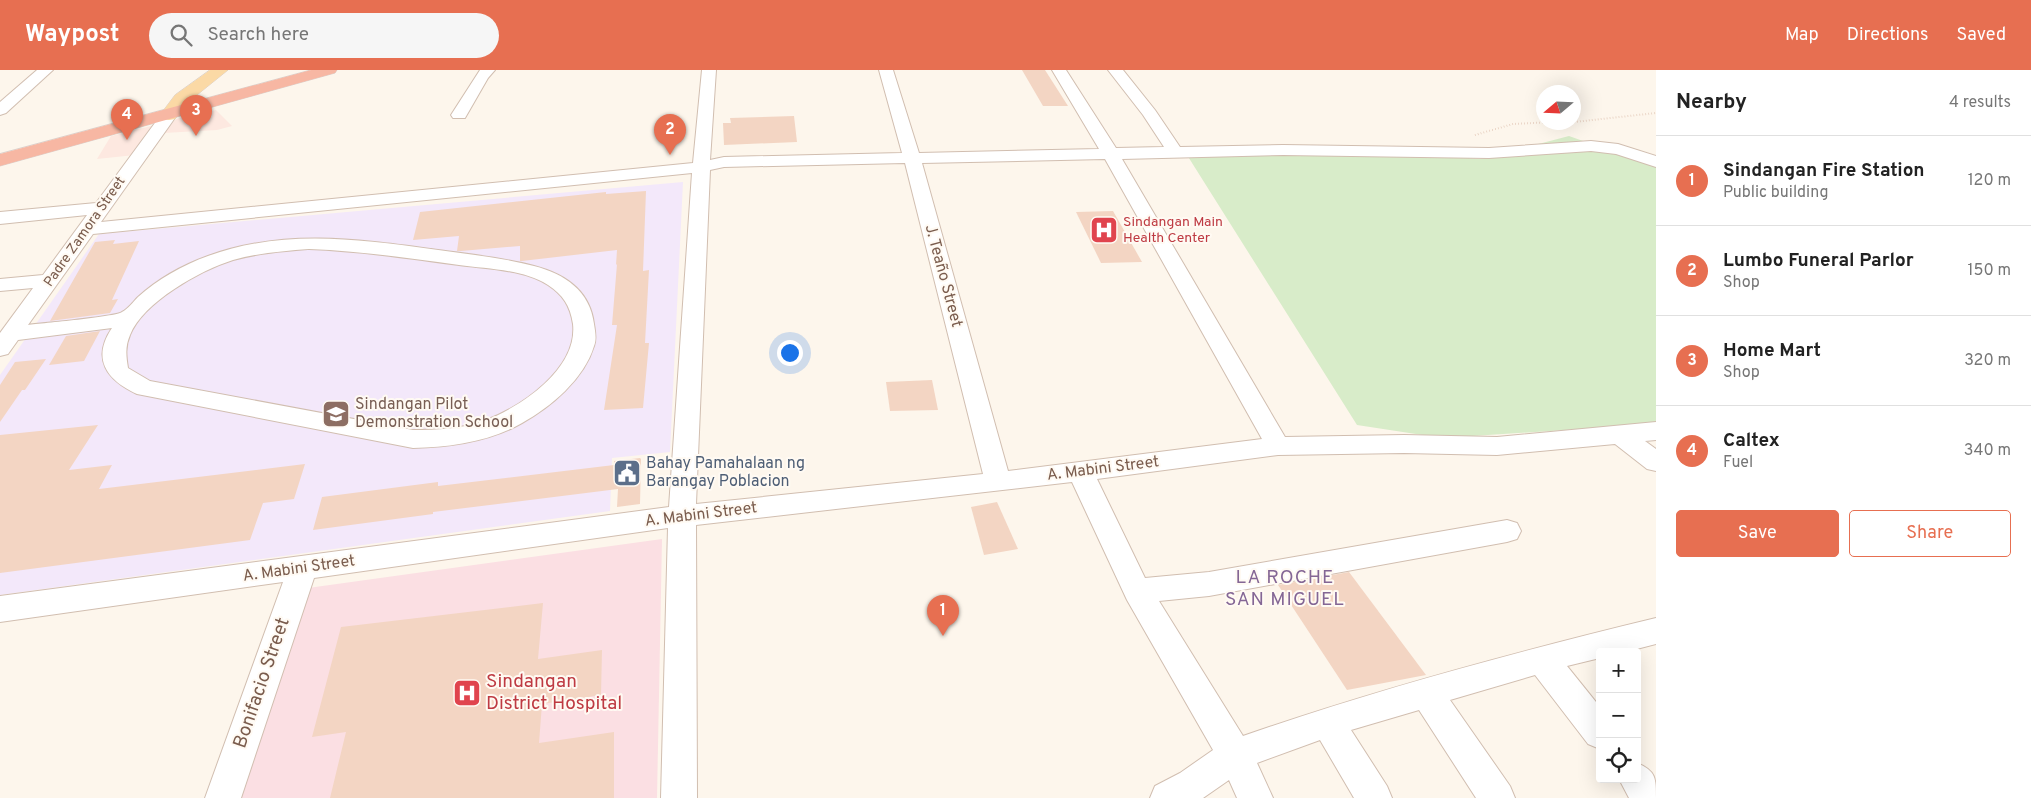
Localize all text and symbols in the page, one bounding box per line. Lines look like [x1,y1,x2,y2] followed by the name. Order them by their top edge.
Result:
[149,13,499,58] search box
[25,20,119,50] text: Waypost
[167,21,195,49] icon: search
[207,23,309,47] text: Search here
[1785,24,1819,47] text: Map
[1847,24,1929,47] text: Directions
[1957,24,2006,47] text: Saved
[1536,85,1581,130] north arrow
[1676,89,1747,116] text: Nearby
[1949,93,2011,113] text: 4 results
[180,95,212,136] pin: 3
[111,99,143,140] pin: 4
[654,114,686,155] pin: 2
[1723,159,1925,183] text: Sindangan Fire Station
[1689,171,1695,191] text: 1
[1968,171,2011,191] text: 120 m
[41,174,129,290] street label: Padre Zamora Street
[1723,183,1828,203] text: Public building
[1123,214,1223,247] place label: Sindangan Main Health Center
[1089,215,1119,245] hospital icon: Sindangan Main Health Center
[920,222,966,330] street label: J. Teaño Street
[1723,249,1914,273] text: Lumbo Funeral Parlor
[1687,261,1697,281] text: 2
[1968,261,2011,281] text: 150 m
[1723,273,1760,293] text: Shop
[1723,339,1821,363] text: Home Mart
[777,340,803,366] your location
[1687,351,1697,371] text: 3
[1964,351,2011,371] text: 320 m
[1723,363,1760,383] text: Shop
[355,395,513,433] place label: Sindangan Pilot Demonstration School
[321,399,351,429] school or university icon: Sindangan Pilot Demonstration School
[1723,429,1780,453] text: Caltex
[1687,441,1697,461] text: 4
[1964,441,2011,461] text: 340 m
[1046,452,1160,486] street label: A. Mabini Street
[1723,453,1753,473] text: Fuel
[646,454,805,492] place label: Bahay Pamahalaan ng Barangay Poblacion
[612,458,642,488] public building icon: Bahay Pamahalaan ng Barangay Poblacion
[644,498,758,532] street label: A. Mabini Street
[1676,510,1839,557] button: Save
[1849,510,2011,557] button: Share
[242,551,356,587] street label: A. Mabini Street
[1225,566,1345,612] district label: LA ROCHE SAN MIGUEL
[927,595,959,636] pin: 1
[228,614,296,752] street label: Bonifacio Street
[1596,648,1641,783] map controls
[1596,648,1641,693] button: +
[486,670,622,716] place label: Sindangan District Hospital
[452,678,482,708] hospital icon: Sindangan District Hospital
[1596,693,1641,738] button: −
[1596,738,1641,783] button: locate

